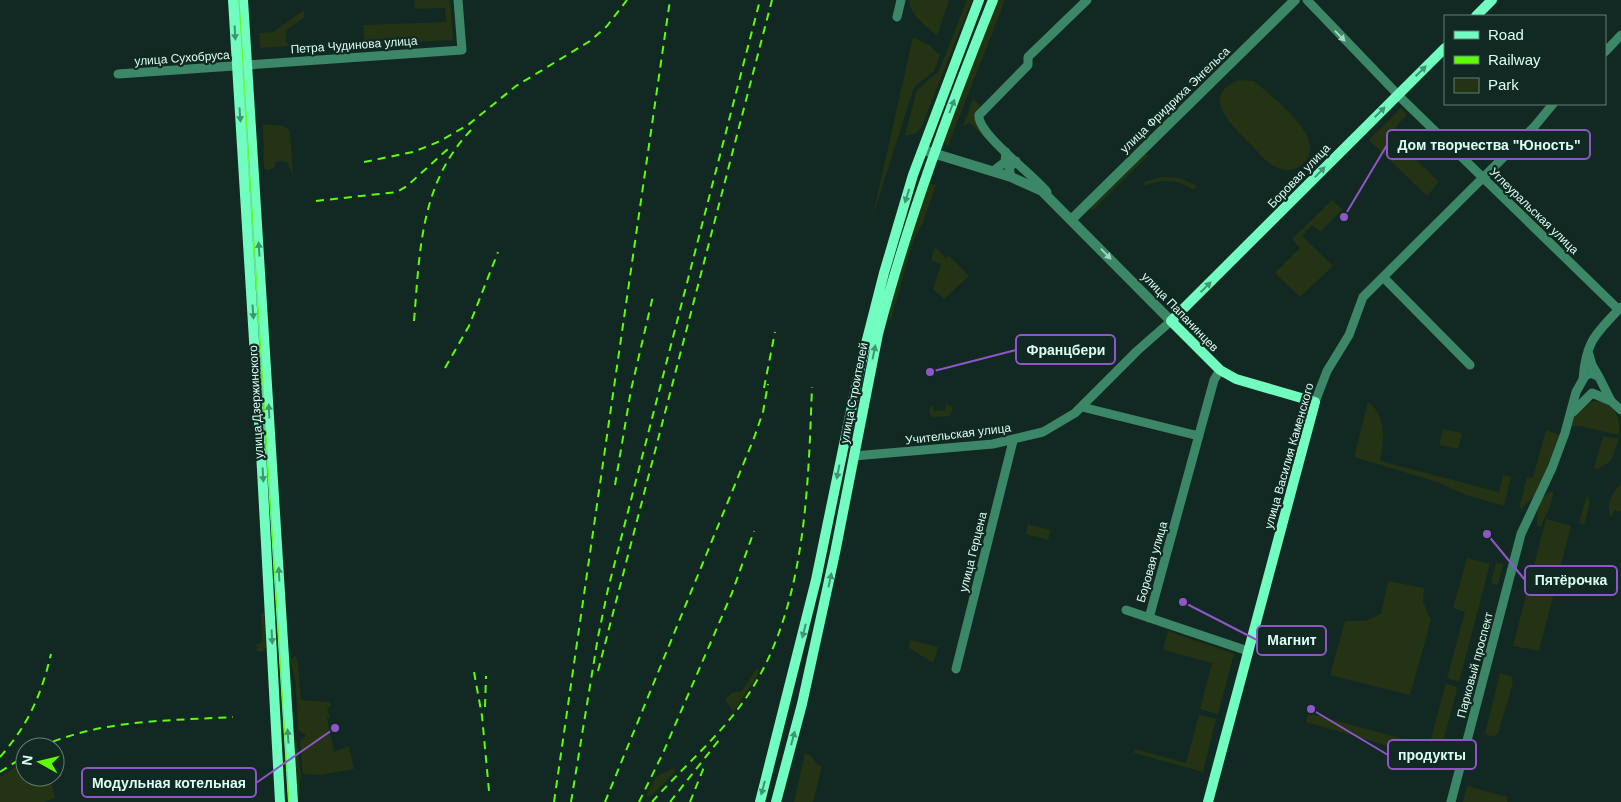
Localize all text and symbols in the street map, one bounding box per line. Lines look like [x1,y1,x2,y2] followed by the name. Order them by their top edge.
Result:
[1444,15,1606,105] legend
[231,26,239,42] one-way arrow
[1488,26,1524,43] text: Road
[1334,29,1346,41] one-way arrow
[290,34,418,56] street label: Петра Чудинова улица
[1117,44,1233,156] street label: улица Фридриха Энгельса
[134,48,230,68] street label: улица Сухобруса
[1488,51,1541,68] text: Railway
[1415,65,1427,77] one-way arrow
[1488,76,1519,93] text: Park
[948,98,956,113] one-way arrow
[1373,106,1385,118] one-way arrow
[236,108,244,124] one-way arrow
[1387,130,1590,159] callout: Дом творчества "Юность"
[1397,137,1581,153] text: Дом творчества "Юность"
[1265,141,1333,211] street label: Боровая улица
[1487,165,1582,257] street label: Углеуральская улица
[1314,166,1326,178] one-way arrow
[902,188,910,203] one-way arrow
[255,241,263,257] one-way arrow
[1100,248,1112,260] one-way arrow
[1139,270,1221,354] street label: улица Папанинцев
[1200,281,1212,293] one-way arrow
[249,305,257,321] one-way arrow
[1016,335,1115,364] callout: Францбери
[837,341,871,445] street label: улица Строителей
[1027,342,1105,358] text: Францбери
[871,343,879,359] one-way arrow
[246,345,266,459] street label: улица Дзержинского
[1261,381,1317,531] street label: улица Василия Каменского
[264,403,272,419] one-way arrow
[904,421,1012,447] street label: Учительская улица
[834,465,842,481] one-way arrow
[259,467,267,483] one-way arrow
[956,510,990,594] street label: улица Герцена
[1134,520,1170,604] street label: Боровая улица
[274,565,282,581] one-way arrow
[1525,566,1617,595] callout: Пятёрочка
[826,571,834,587] one-way arrow
[1535,572,1607,588] text: Пятёрочка
[1454,610,1496,719] street label: Парковый проспект
[799,623,807,638] one-way arrow
[1257,626,1326,655] callout: Магнит
[268,629,276,645] one-way arrow
[1267,632,1317,648] text: Магнит
[284,728,292,744] one-way arrow
[789,730,797,746] one-way arrow
[15,737,65,787] north arrow
[1388,740,1476,769] callout: продукты
[1398,747,1466,763] text: продукты
[18,754,36,766] text: N
[82,768,256,797] callout: Модульная котельная
[92,775,246,791] text: Модульная котельная
[759,781,767,796] one-way arrow

